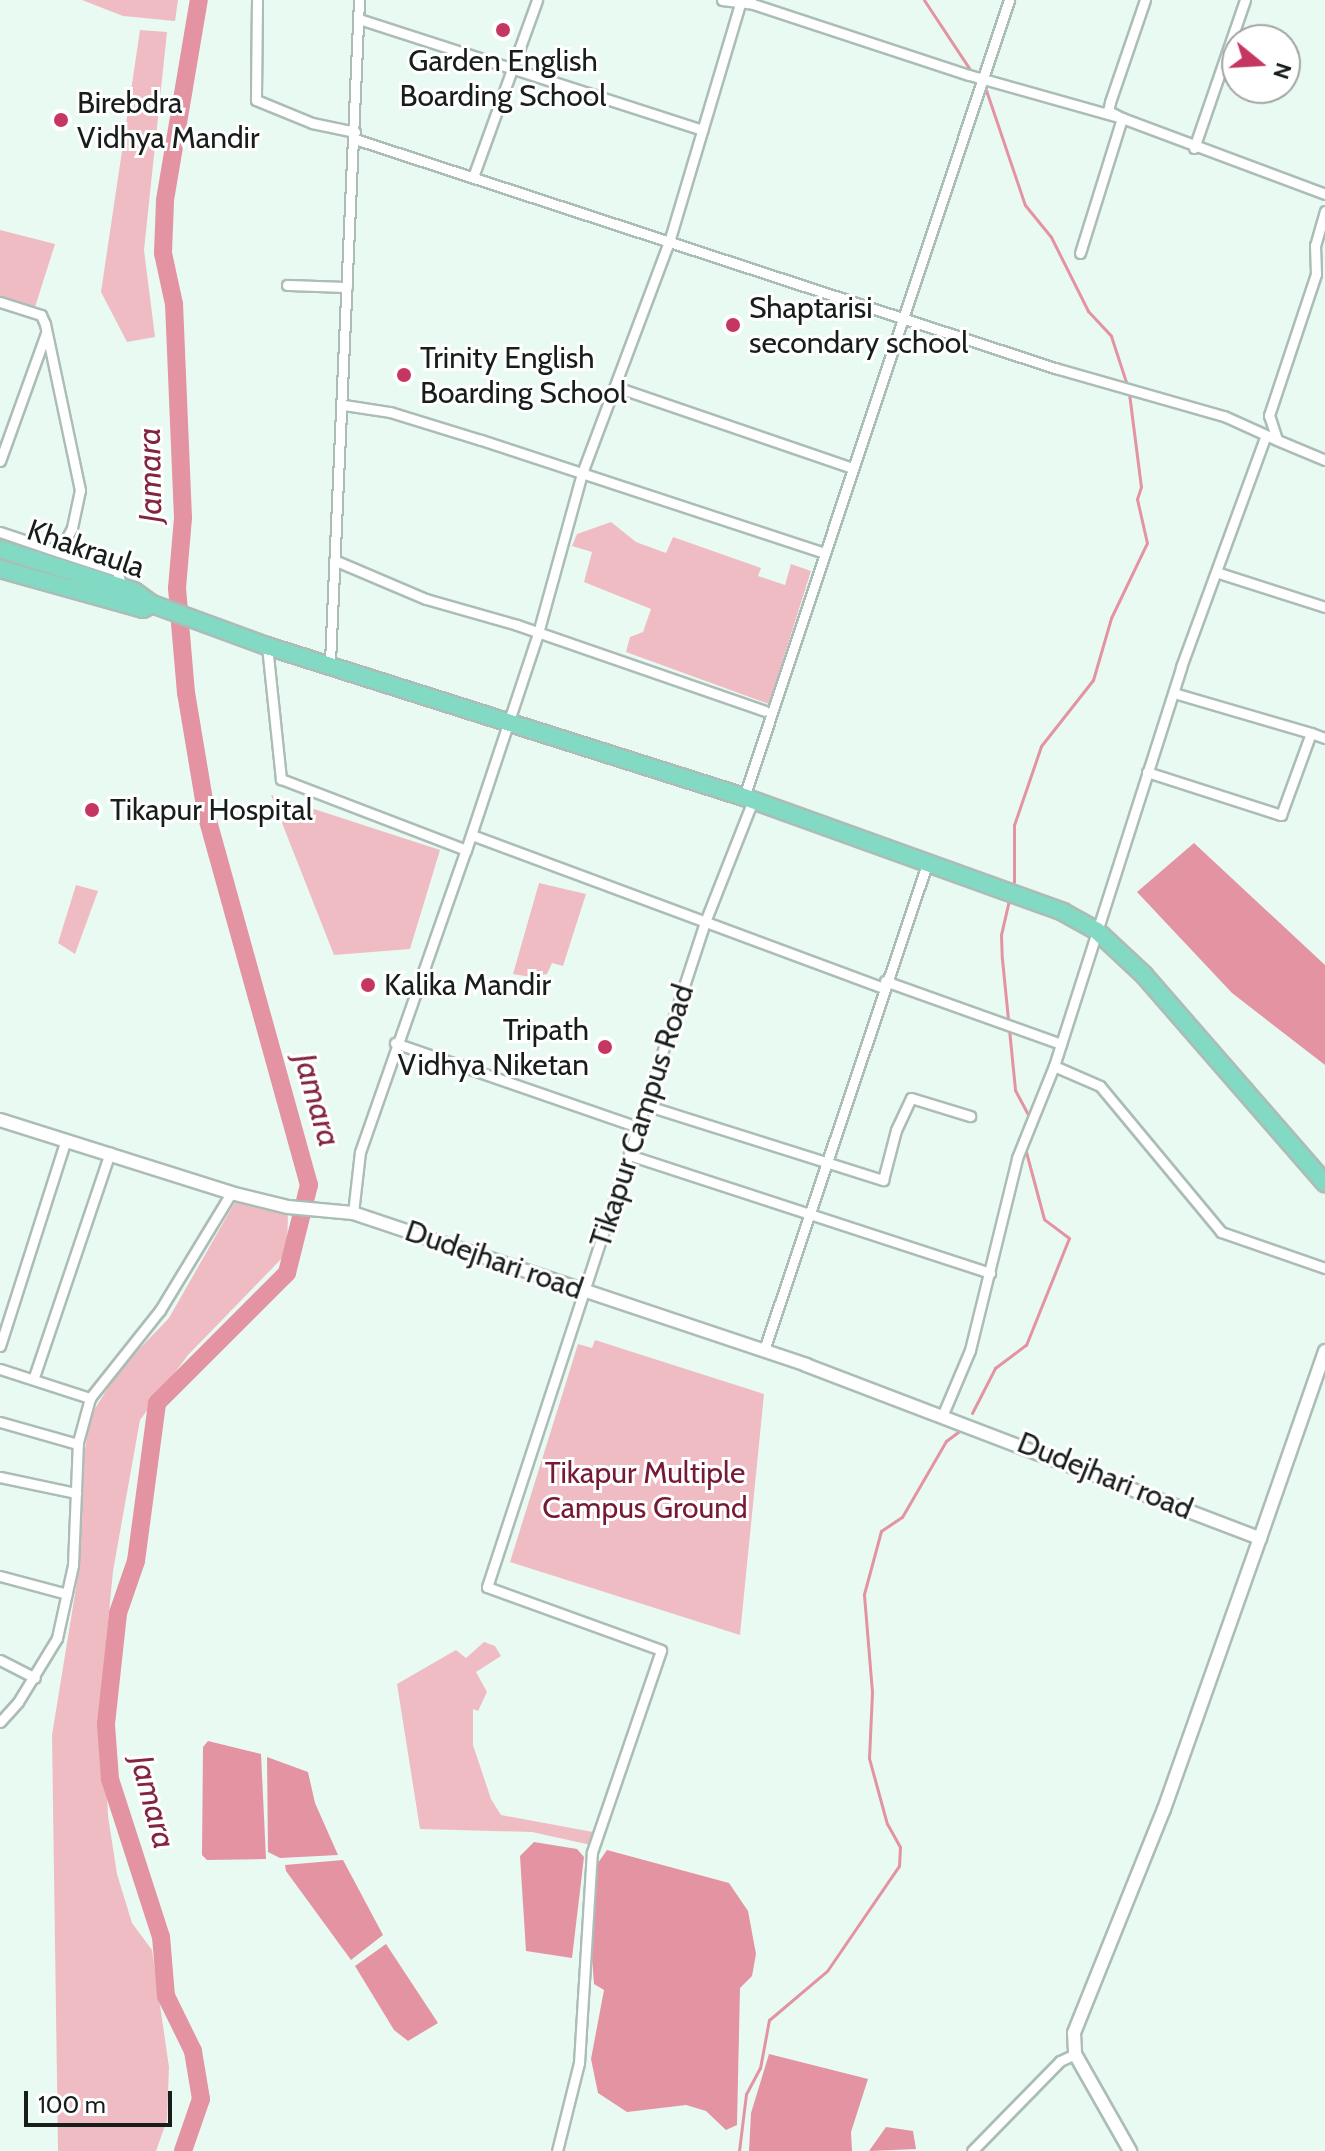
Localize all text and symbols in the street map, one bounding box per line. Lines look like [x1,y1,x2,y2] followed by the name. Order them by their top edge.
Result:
[494,21,512,39] marker: Garden English Boarding School
[1221,24,1301,104] north arrow
[400,43,606,114] place label: Garden English Boarding School
[1267,59,1298,83] text: N
[77,85,259,156] place label: Birebdra Vidhya Mandir
[52,111,70,129] marker: Birebdra Vidhya Mandir
[749,290,968,360] place label: Shaptarisi secondary school
[724,316,742,334] marker: Shaptarisi secondary school
[420,340,627,410] place label: Trinity English Boarding School
[395,366,413,384] marker: Trinity English Boarding School
[130,427,170,523] water label: Jamara
[22,512,150,586] street label: Khakraula
[110,792,313,828] place label: Tikapur Hospital
[81,799,103,821] marker: Tikapur Hospital
[384,967,551,1003] place label: Kalika Mandir
[359,976,377,994] marker: Kalika Mandir
[583,980,701,1252] street label: Tikapur Campus Road
[398,1012,589,1082] place label: Tripath Vidhya Niketan
[596,1038,614,1056] marker: Tripath Vidhya Niketan
[285,1049,349,1151] water label: Jamara
[400,1213,588,1307] street label: Dudejhari road
[1012,1425,1198,1527] street label: Dudejhari road
[542,1455,748,1526] park label: Tikapur Multiple Campus Ground
[122,1751,184,1853] water label: Jamara
[28,2075,176,2125] scale bar
[38,2090,106,2119] text: 100 m

